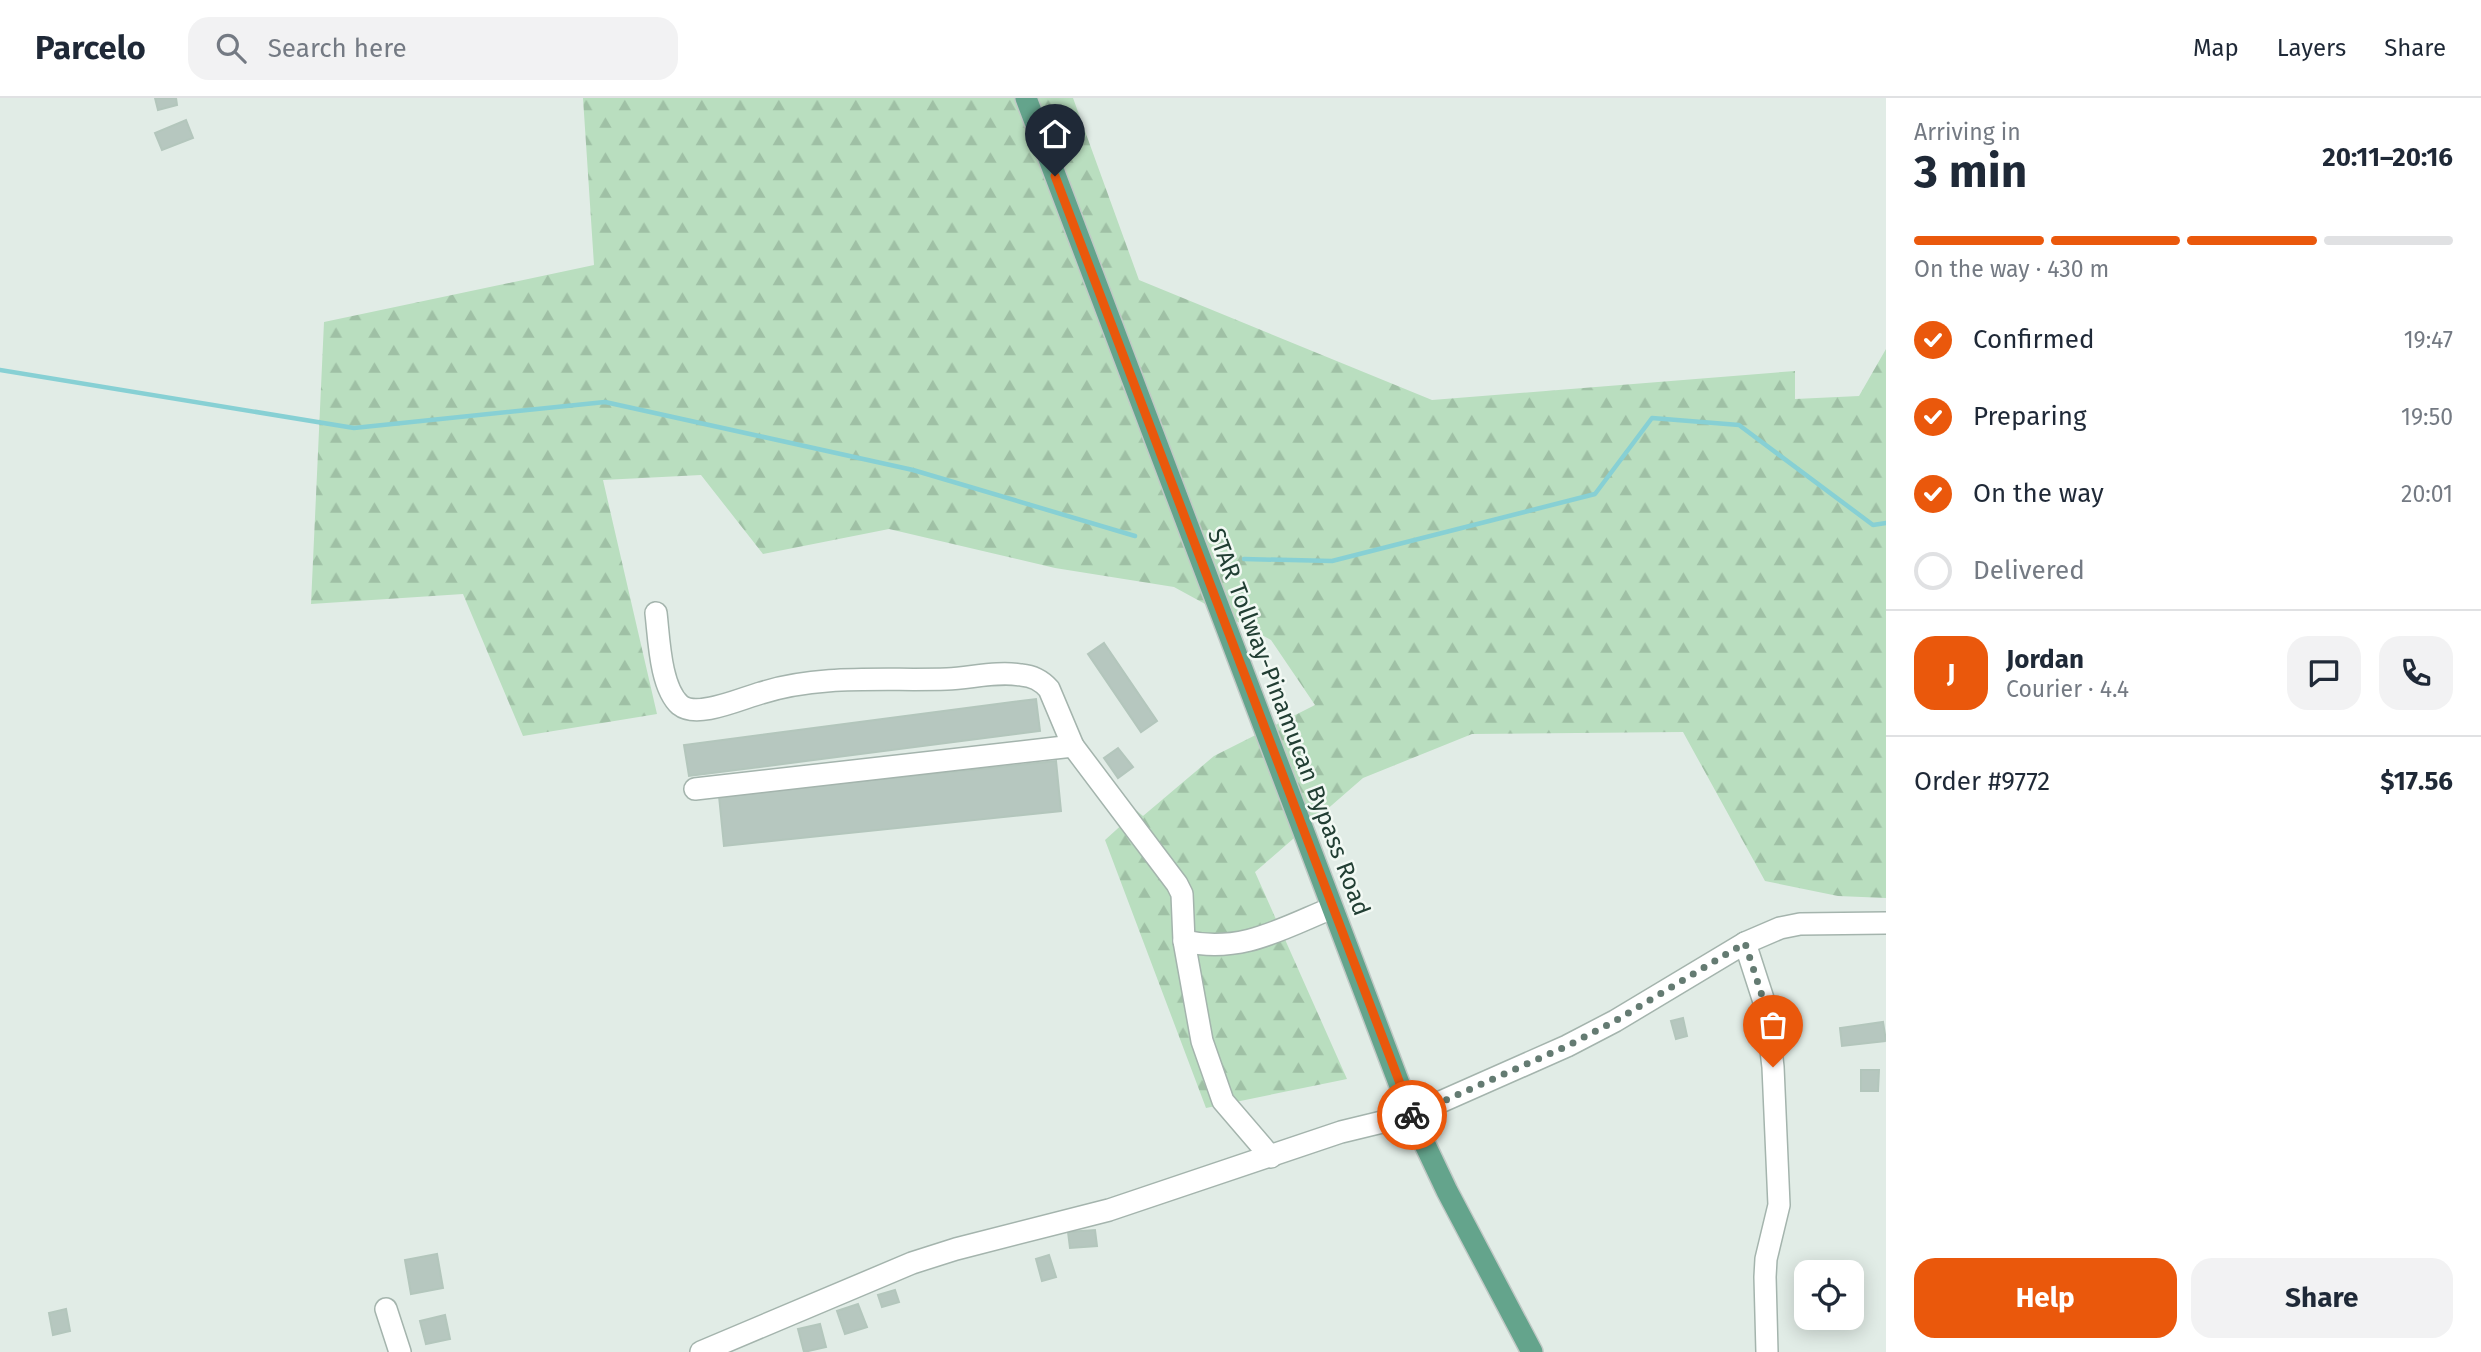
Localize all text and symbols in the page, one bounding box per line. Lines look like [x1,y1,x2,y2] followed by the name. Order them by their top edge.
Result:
[188,17,678,80] search box
[35,28,146,68] text: Parcelo
[212,29,250,67] icon: search
[268,33,407,64] text: Search here
[2193,34,2239,62] text: Map
[2277,34,2346,62] text: Layers
[2384,34,2446,62] text: Share
[1025,104,1085,176] pin
[1036,115,1074,153] icon: home
[1914,118,2021,146] text: Arriving in
[2322,142,2453,173] text: 20:11–20:16
[1914,144,2027,199] text: 3 min
[1914,255,2109,283] text: On the way · 430 m
[1914,321,1952,359] icon: check
[1973,324,2094,355] text: Confirmed
[2404,326,2453,354] text: 19:47
[1914,398,1952,436] icon: check
[1973,401,2086,432] text: Preparing
[2401,403,2453,431] text: 19:50
[1914,475,1952,513] icon: check
[1973,478,2104,509] text: On the way
[2401,480,2453,508] text: 20:01
[1202,524,1376,920] street label: STAR Tollway-Pinamucan Bypass Road
[1973,555,2085,586] text: Delivered
[2287,636,2361,710] button: chat
[2379,636,2453,710] button: phone
[2006,644,2084,675] text: Jordan
[1947,658,1955,689] text: J
[2006,675,2129,703] text: Courier · 4.4
[1914,766,2050,797] text: Order #9772
[2380,766,2453,797] text: $17.56
[1743,995,1803,1067] pin
[1754,1006,1792,1044] icon: bag
[1377,1080,1447,1150] courier
[1393,1096,1431,1134] icon: bike
[1914,1258,2177,1338] button: Help
[2191,1258,2453,1338] button: Share
[1794,1260,1864,1330] map controls
[1794,1260,1864,1330] button: locate

